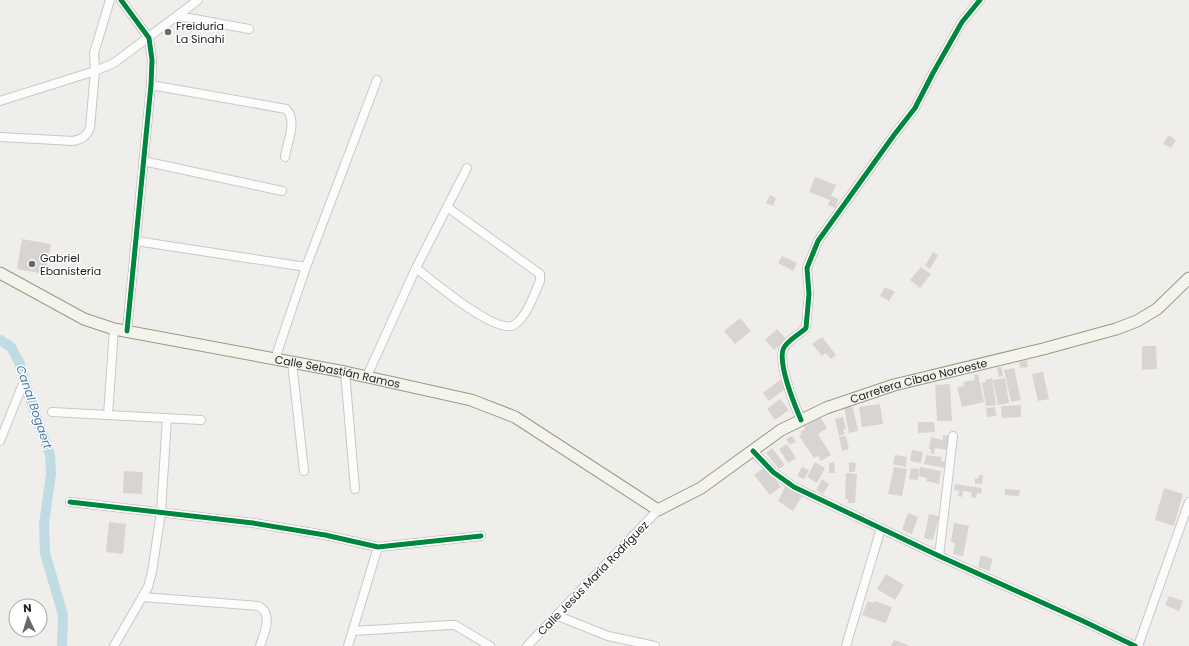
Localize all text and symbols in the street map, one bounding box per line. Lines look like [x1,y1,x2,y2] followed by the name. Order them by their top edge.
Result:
[176,18,225,47] place label: Freiduría La Sinahí
[163,27,173,37] marker: Freiduría La Sinahí
[40,250,101,279] place label: Gabriel Ebanistería
[27,259,37,269] marker: Gabriel Ebanistería
[274,351,402,392] street label: Calle Sebastián Ramos
[848,355,989,407] street label: Carretera Cibao Noroeste
[12,363,57,451] water label: Canal Bogaert
[534,517,652,639] street label: Calle Jesús María Rodríguez
[8,598,48,638] north arrow
[23,600,32,616] text: N

